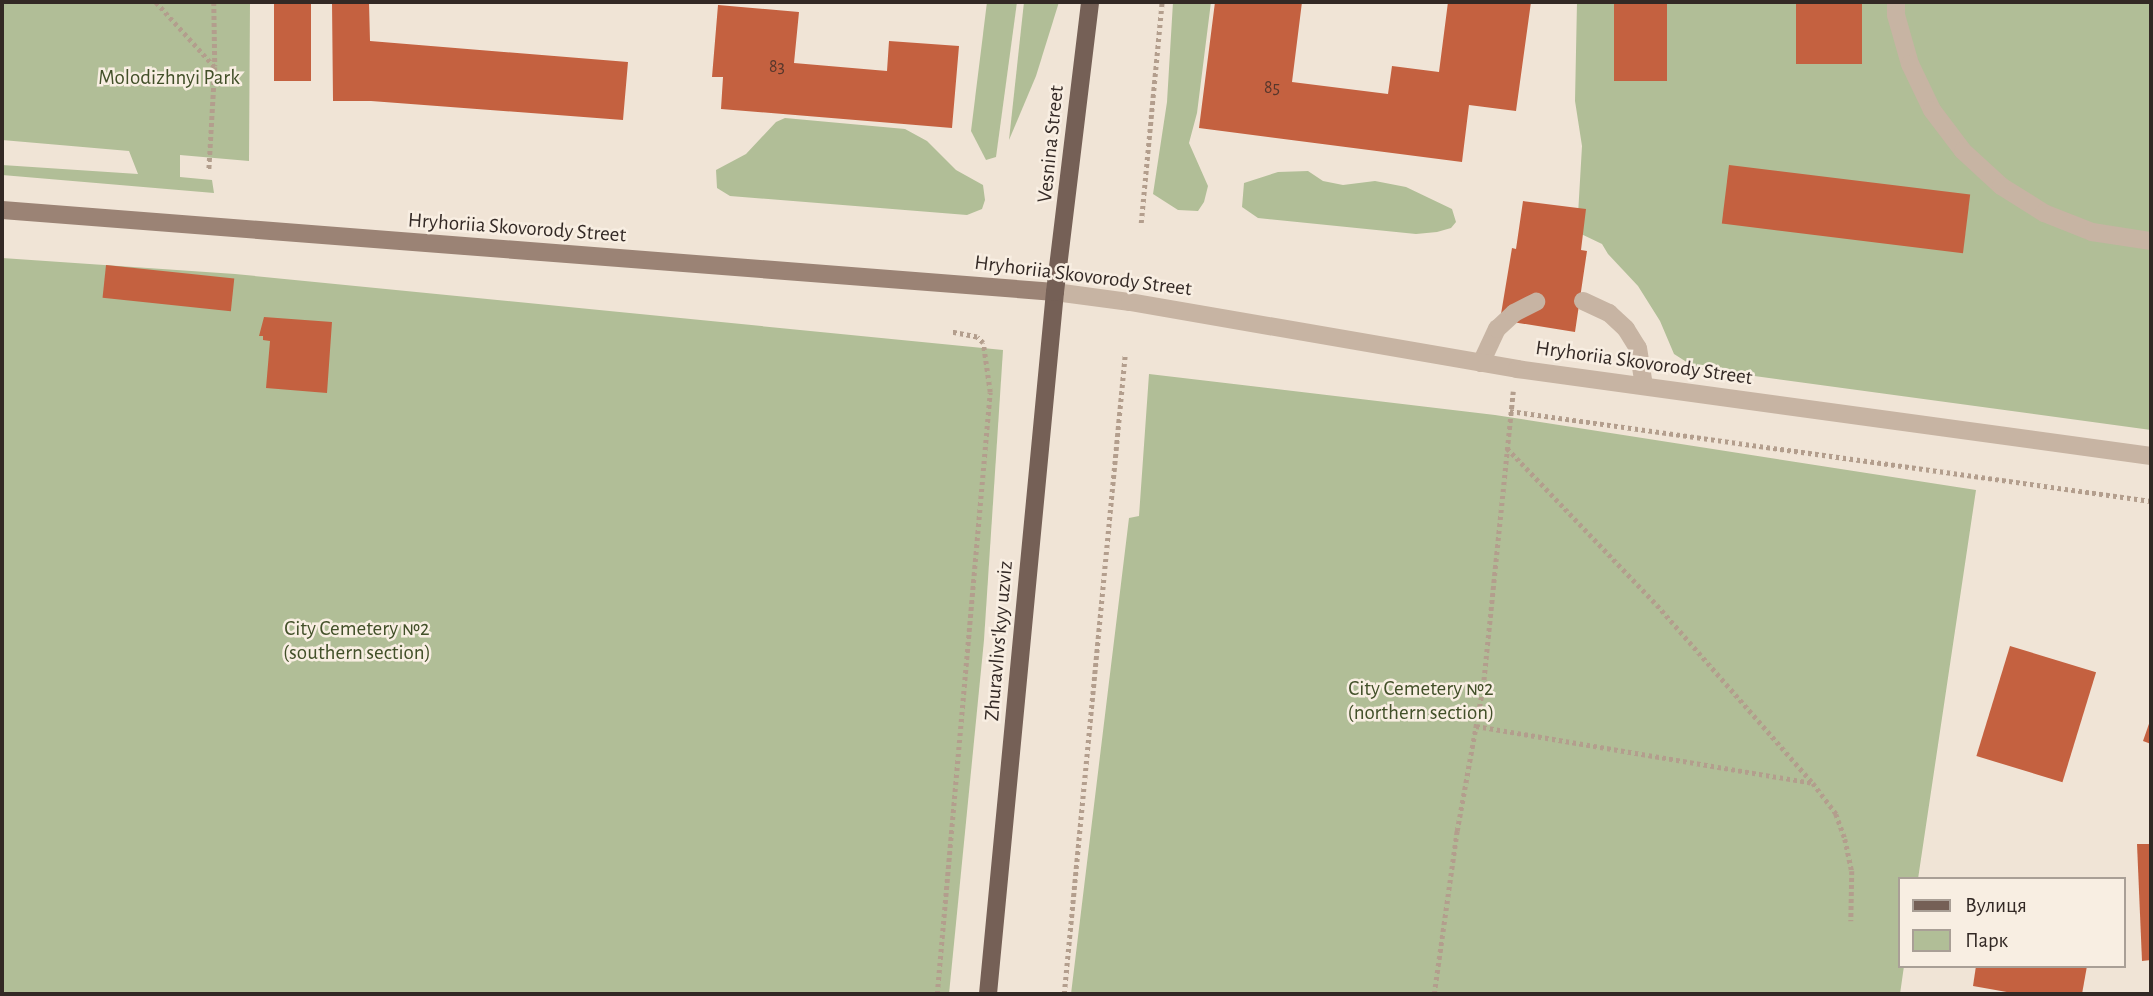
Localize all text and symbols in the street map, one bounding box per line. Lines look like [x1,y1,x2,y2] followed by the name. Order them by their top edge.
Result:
[769,56,785,78] house number: 83
[98,65,240,91] park label: Molodizhnyi Park
[1264,77,1280,99] house number: 85
[1032,84,1070,204] street label: Vesnina Street
[407,208,627,248] street label: Hryhoriia Skovorody Street
[973,250,1193,302] street label: Hryhoriia Skovorody Street
[1534,335,1754,391] street label: Hryhoriia Skovorody Street
[979,560,1019,722] street label: Zhuravlivs'kyy uzviz
[283,616,431,666] park label: City Cemetery №2 (southern section)
[1348,676,1494,726] park label: City Cemetery №2 (northern section)
[1898,877,2125,968] legend
[1965,895,2027,916] text: Вулиця
[1965,930,2008,951] text: Парк

